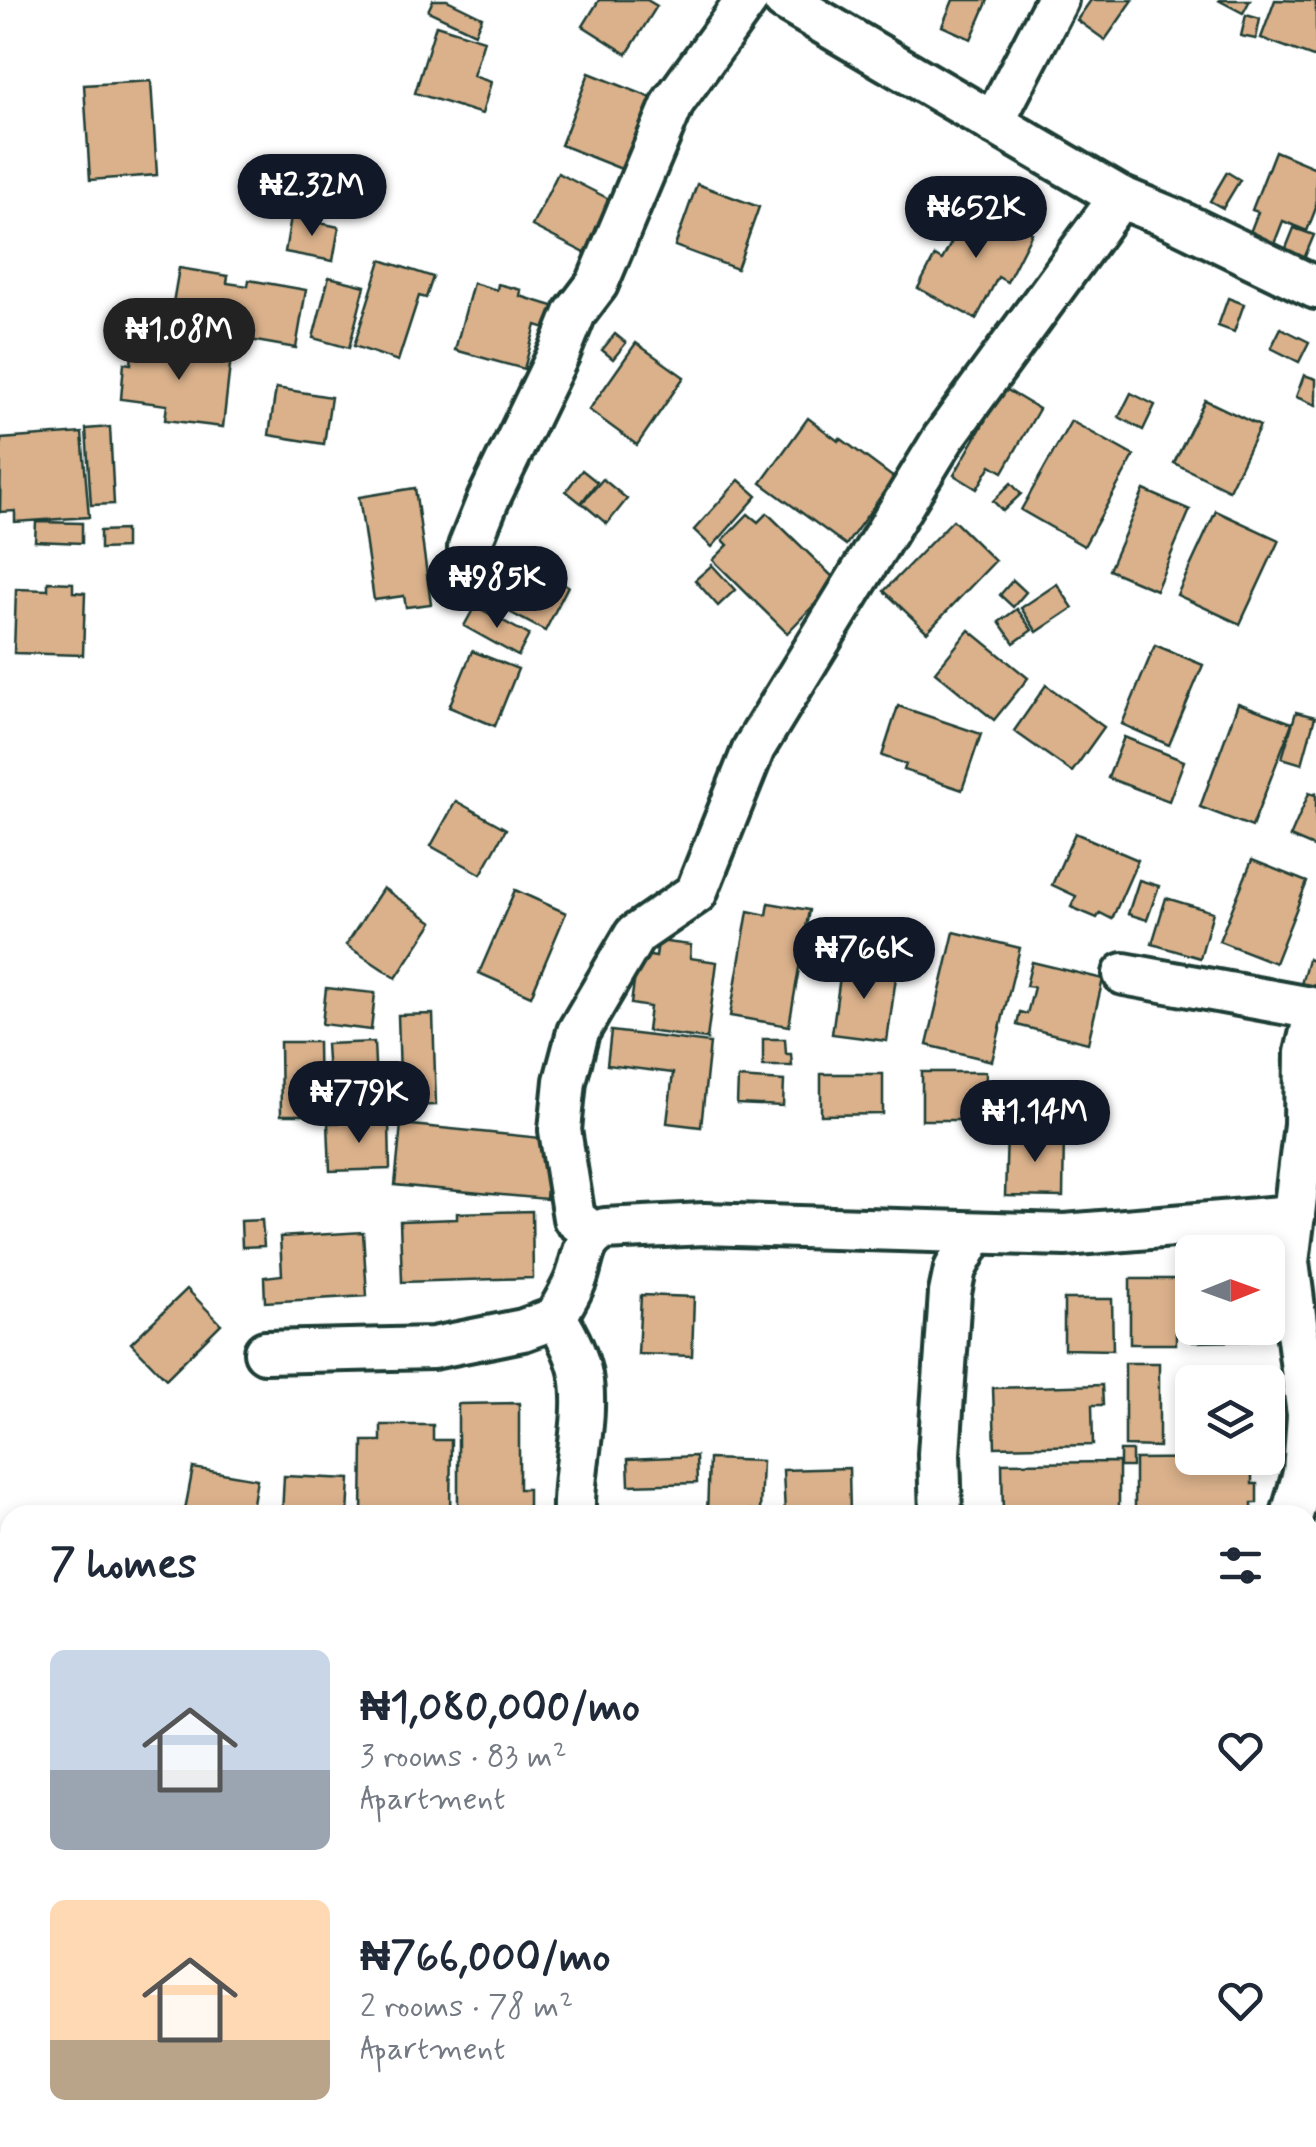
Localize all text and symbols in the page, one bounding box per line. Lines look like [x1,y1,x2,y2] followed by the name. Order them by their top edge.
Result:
[231,154,393,239] pin: ₦2.32M
[260,165,364,207] text: ₦2.32M
[906,176,1046,261] pin: ₦652K
[927,187,1025,229] text: ₦652K
[98,298,260,383] pin: ₦1.08M
[125,309,233,351] text: ₦1.08M
[427,546,567,631] pin: ₦985K
[449,557,545,599] text: ₦985K
[794,917,934,1002] pin: ₦766K
[815,928,913,970] text: ₦766K
[289,1061,429,1146] pin: ₦779K
[310,1072,408,1114] text: ₦779K
[954,1080,1116,1165] pin: ₦1.14M
[982,1091,1088,1133] text: ₦1.14M
[1175,1235,1285,1345] north arrow
[1175,1235,1285,1475] map controls
[1175,1365,1285,1475] button: layers
[50,1538,197,1593] text: 7 homes
[1213,1538,1268,1593] icon: filters
[360,1681,640,1736] text: ₦1,080,000/mo
[130,1690,250,1810] icon: home
[1213,1723,1268,1778] icon: heart
[360,1736,567,1778] text: 3 rooms · 83 m²
[360,1778,505,1820] text: Apartment
[360,1931,610,1986] text: ₦766,000/mo
[130,1940,250,2060] icon: home
[1213,1973,1268,2028] icon: heart
[360,1986,573,2028] text: 2 rooms · 78 m²
[360,2028,505,2070] text: Apartment

